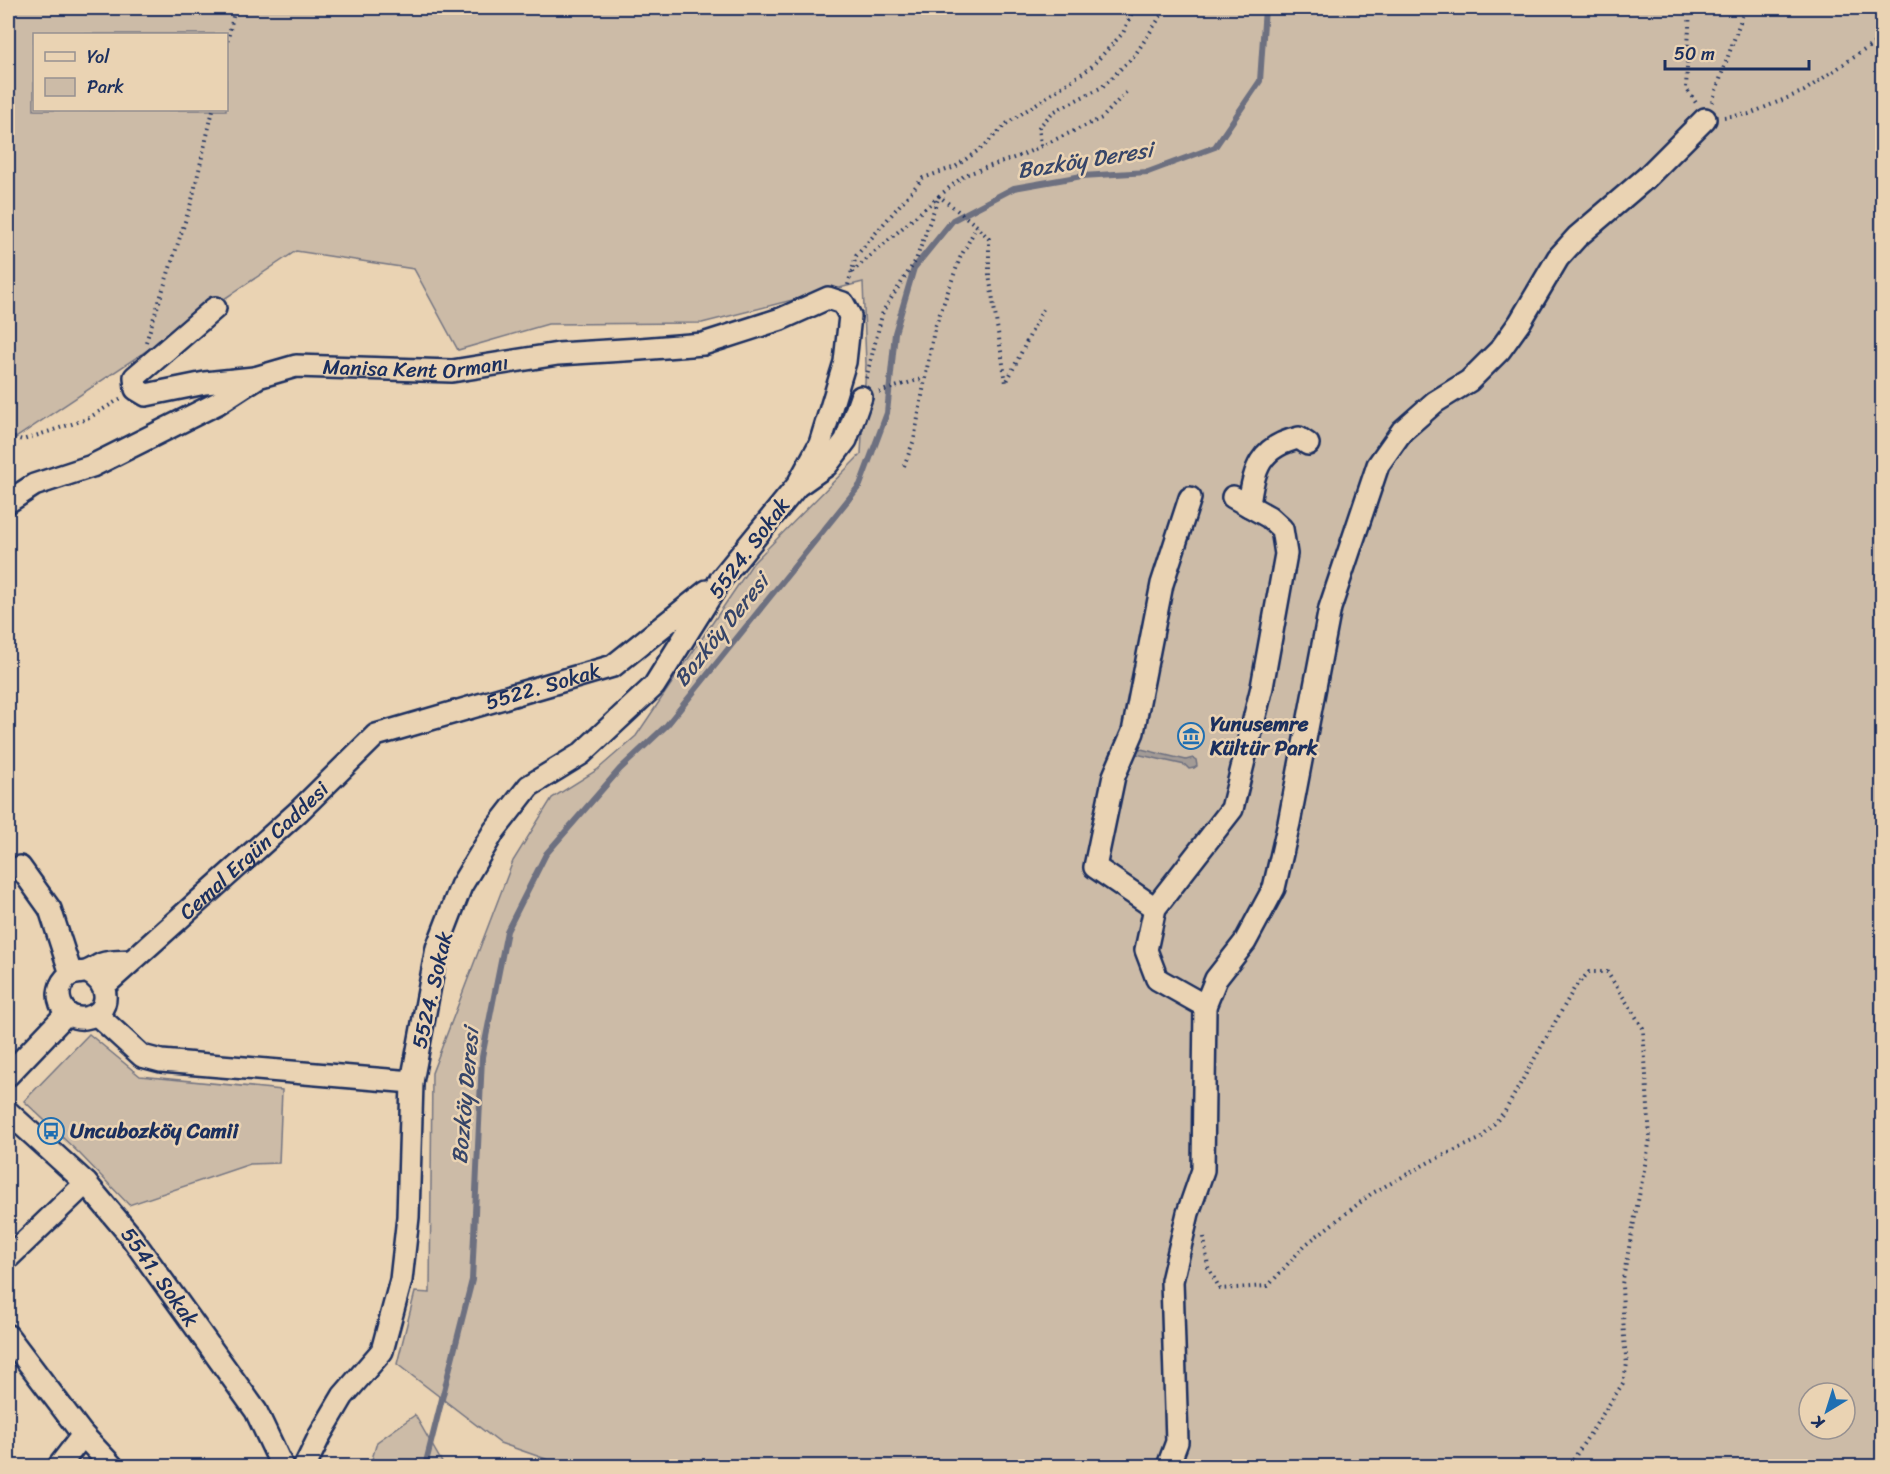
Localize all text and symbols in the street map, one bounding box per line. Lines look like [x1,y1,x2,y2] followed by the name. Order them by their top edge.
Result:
[33,33,228,111] legend
[1665,33,1809,71] scale bar
[1674,38,1715,70] text: 50 m
[87,41,110,73] text: Yol
[87,71,124,103] text: Park
[1015,129,1159,190] water label: Bozköy Deresi
[322,343,511,390] street label: Manisa Kent Ormanı
[698,489,800,607] street label: 5524. Sokak
[663,562,782,695] water label: Bozköy Deresi
[481,652,605,721] street label: 5522. Sokak
[1209,705,1318,767] place label: Yunusemre Kültür Park
[1176,721,1206,751] museum icon: Yunusemre Kültür Park
[170,771,339,930] street label: Cemal Ergün Caddesi
[400,928,464,1052] street label: 5524. Sokak
[440,1022,491,1166] water label: Bozköy Deresi
[70,1112,239,1150] place label: Uncubozköy Camii
[36,1116,66,1146] bus stop icon: Uncubozköy Camii
[110,1219,209,1335] street label: 5541. Sokak
[1797,1381,1857,1441] north arrow
[1804,1407,1832,1437] text: K

